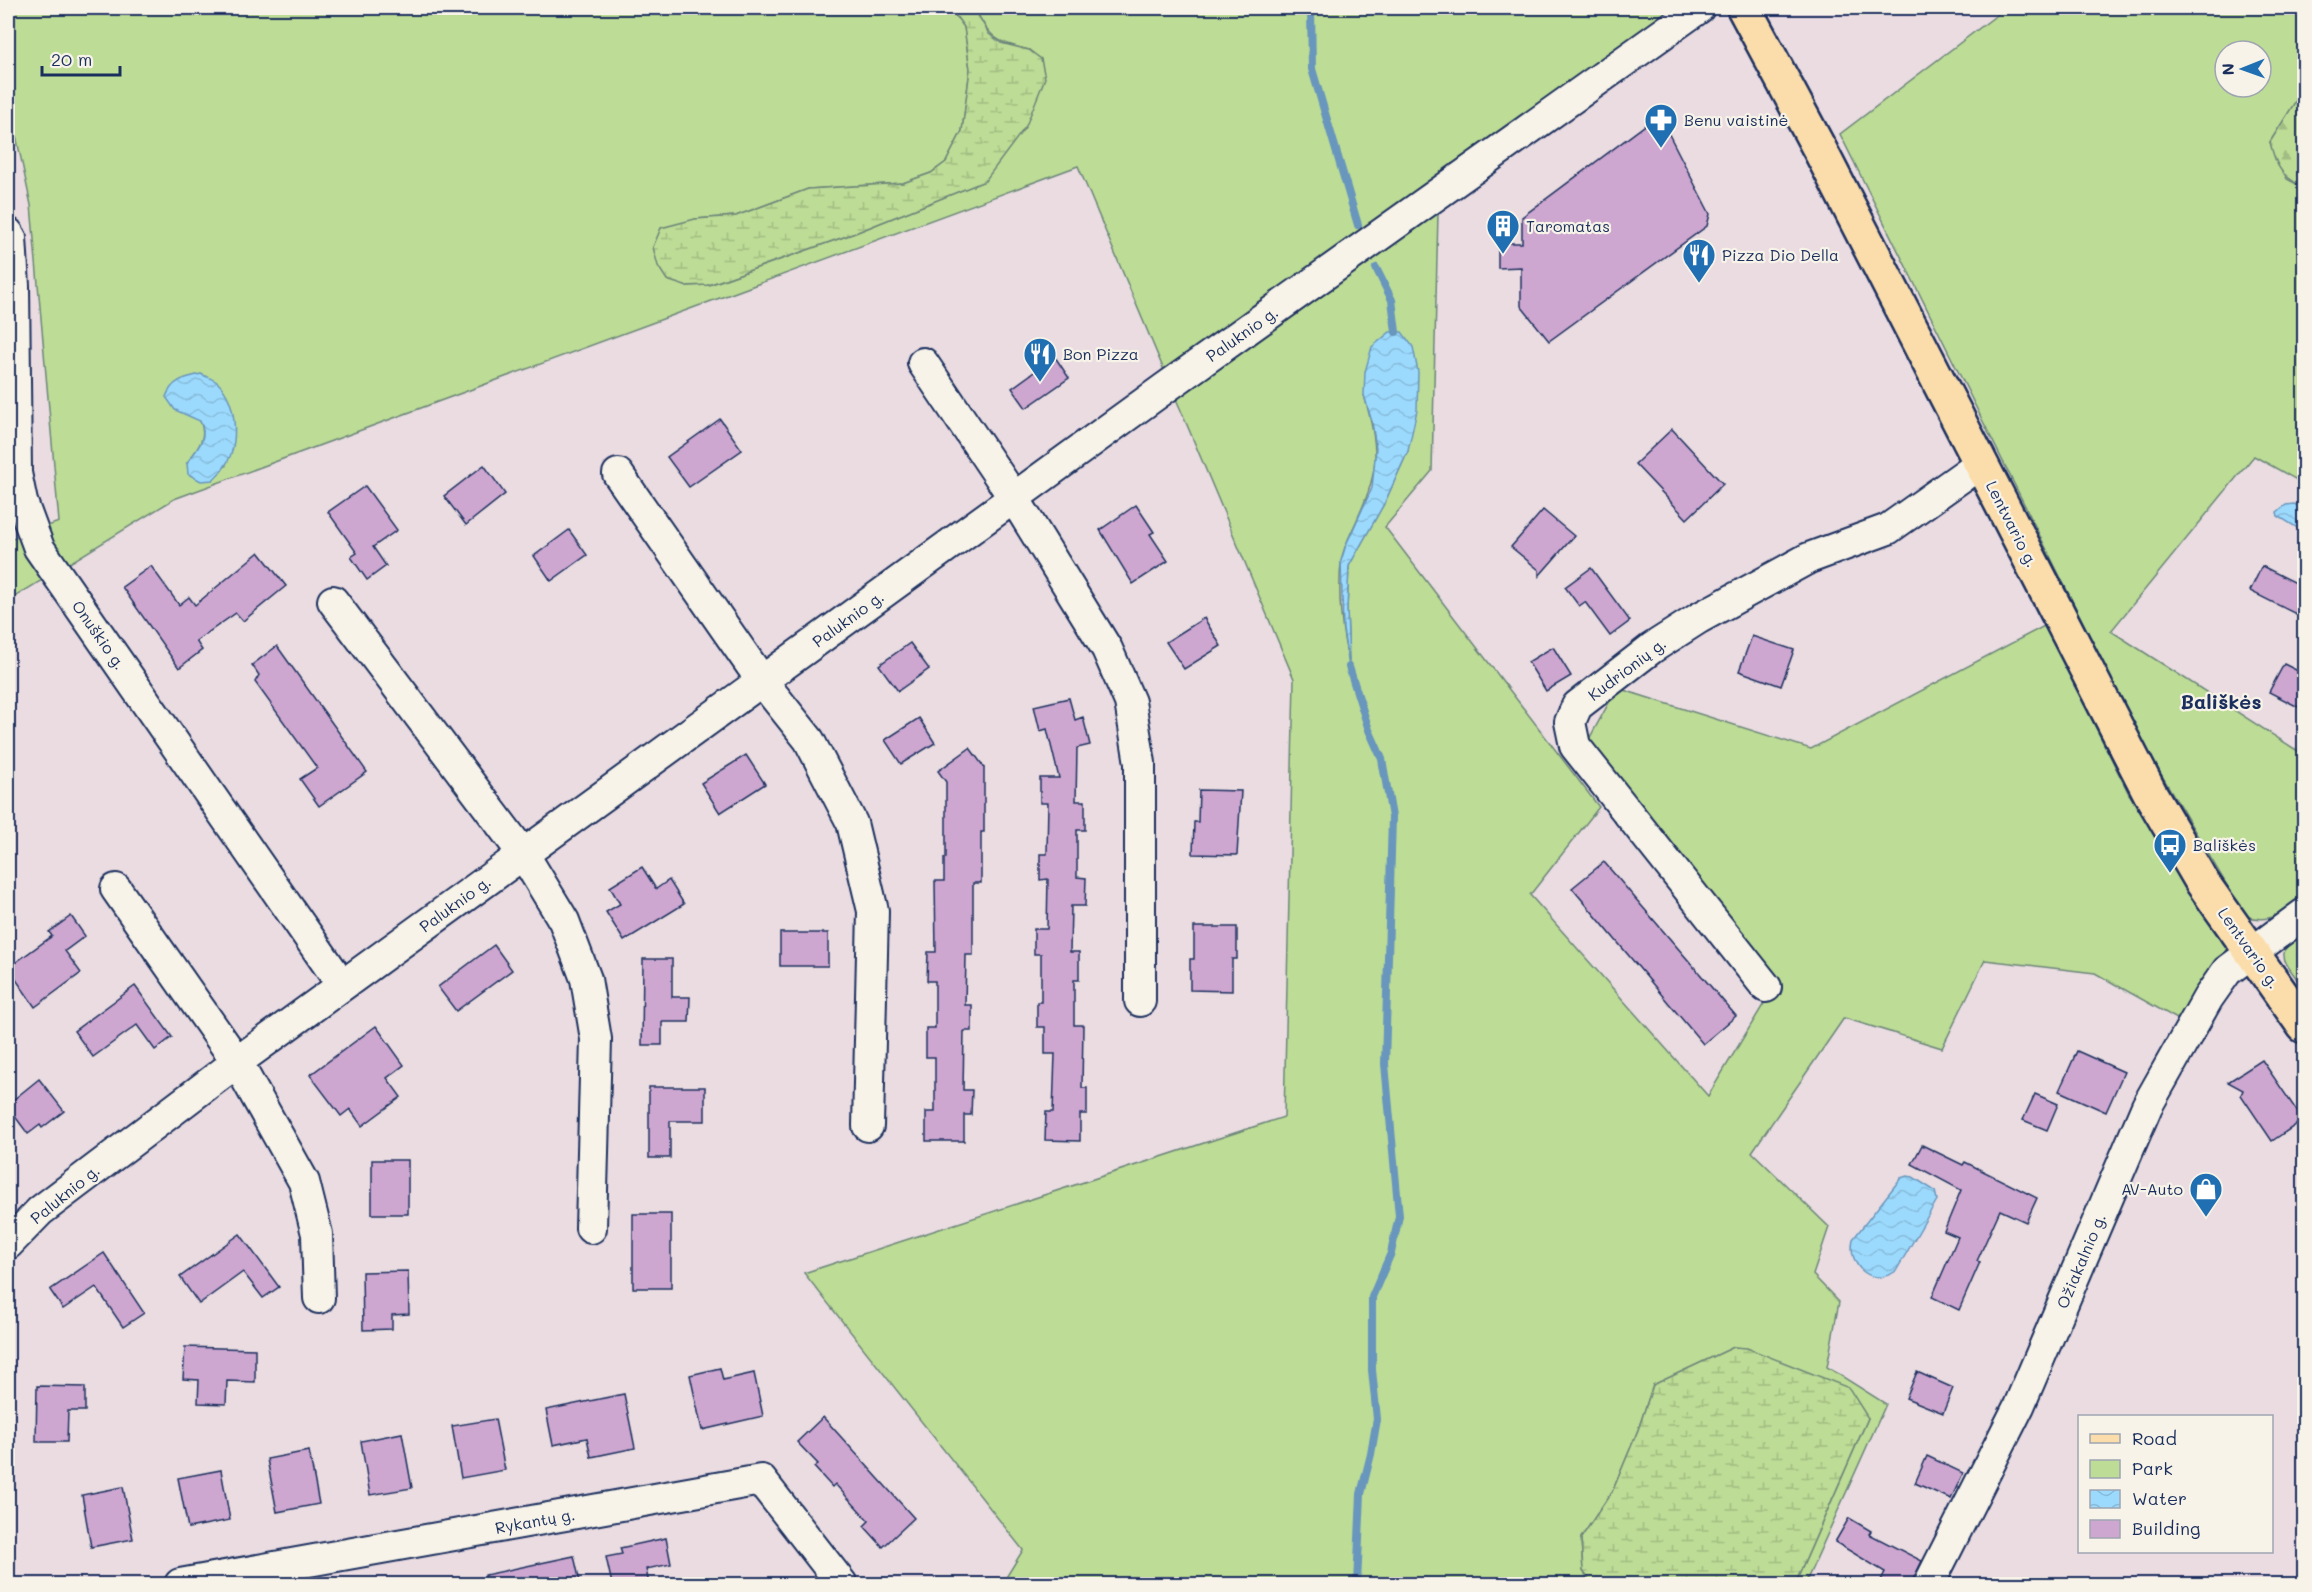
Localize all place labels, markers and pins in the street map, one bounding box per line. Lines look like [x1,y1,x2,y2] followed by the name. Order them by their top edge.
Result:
[1643,102,1679,149] pharmacy icon: Benu vaistinė
[1684,109,1788,130] place label: Benu vaistinė
[1485,208,1521,255] building icon: Taromatas
[1526,215,1610,236] place label: Taromatas
[1681,237,1717,284] restaurant icon: Pizza Dio Della
[1722,244,1839,265] place label: Pizza Dio Della
[1022,336,1058,383] restaurant icon: Bon Pizza
[1063,343,1139,364] place label: Bon Pizza
[2152,827,2188,874] bus stop icon: Bališkės
[2193,834,2256,855] place label: Bališkės
[2188,1171,2224,1218] shop icon: AV-Auto
[2121,1178,2183,1199] place label: AV-Auto

